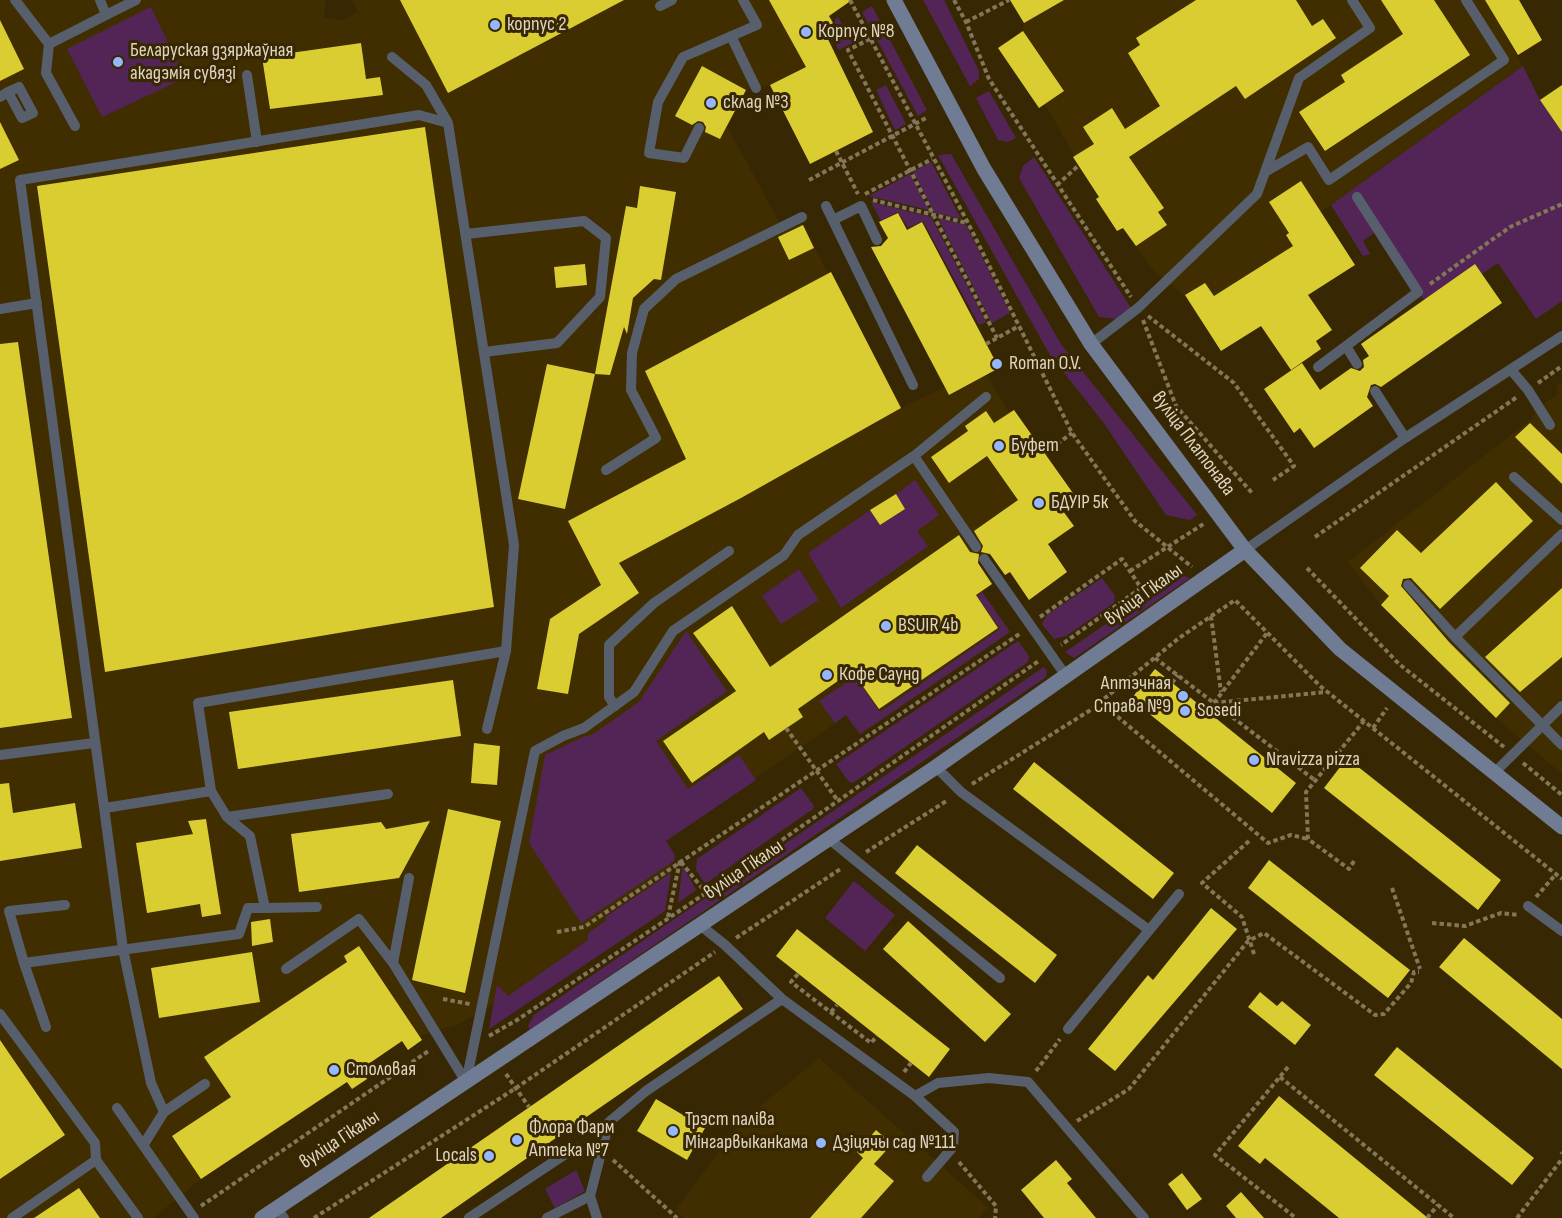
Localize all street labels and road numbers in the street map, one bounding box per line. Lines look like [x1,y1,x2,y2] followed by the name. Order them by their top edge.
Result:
[1146,387,1240,501] street label: вуліца Платонава
[1100,559,1188,631] street label: вуліца Гікалы
[700,835,788,905] street label: вуліца Гікалы
[296,1105,384,1175] street label: вуліца Гікалы

